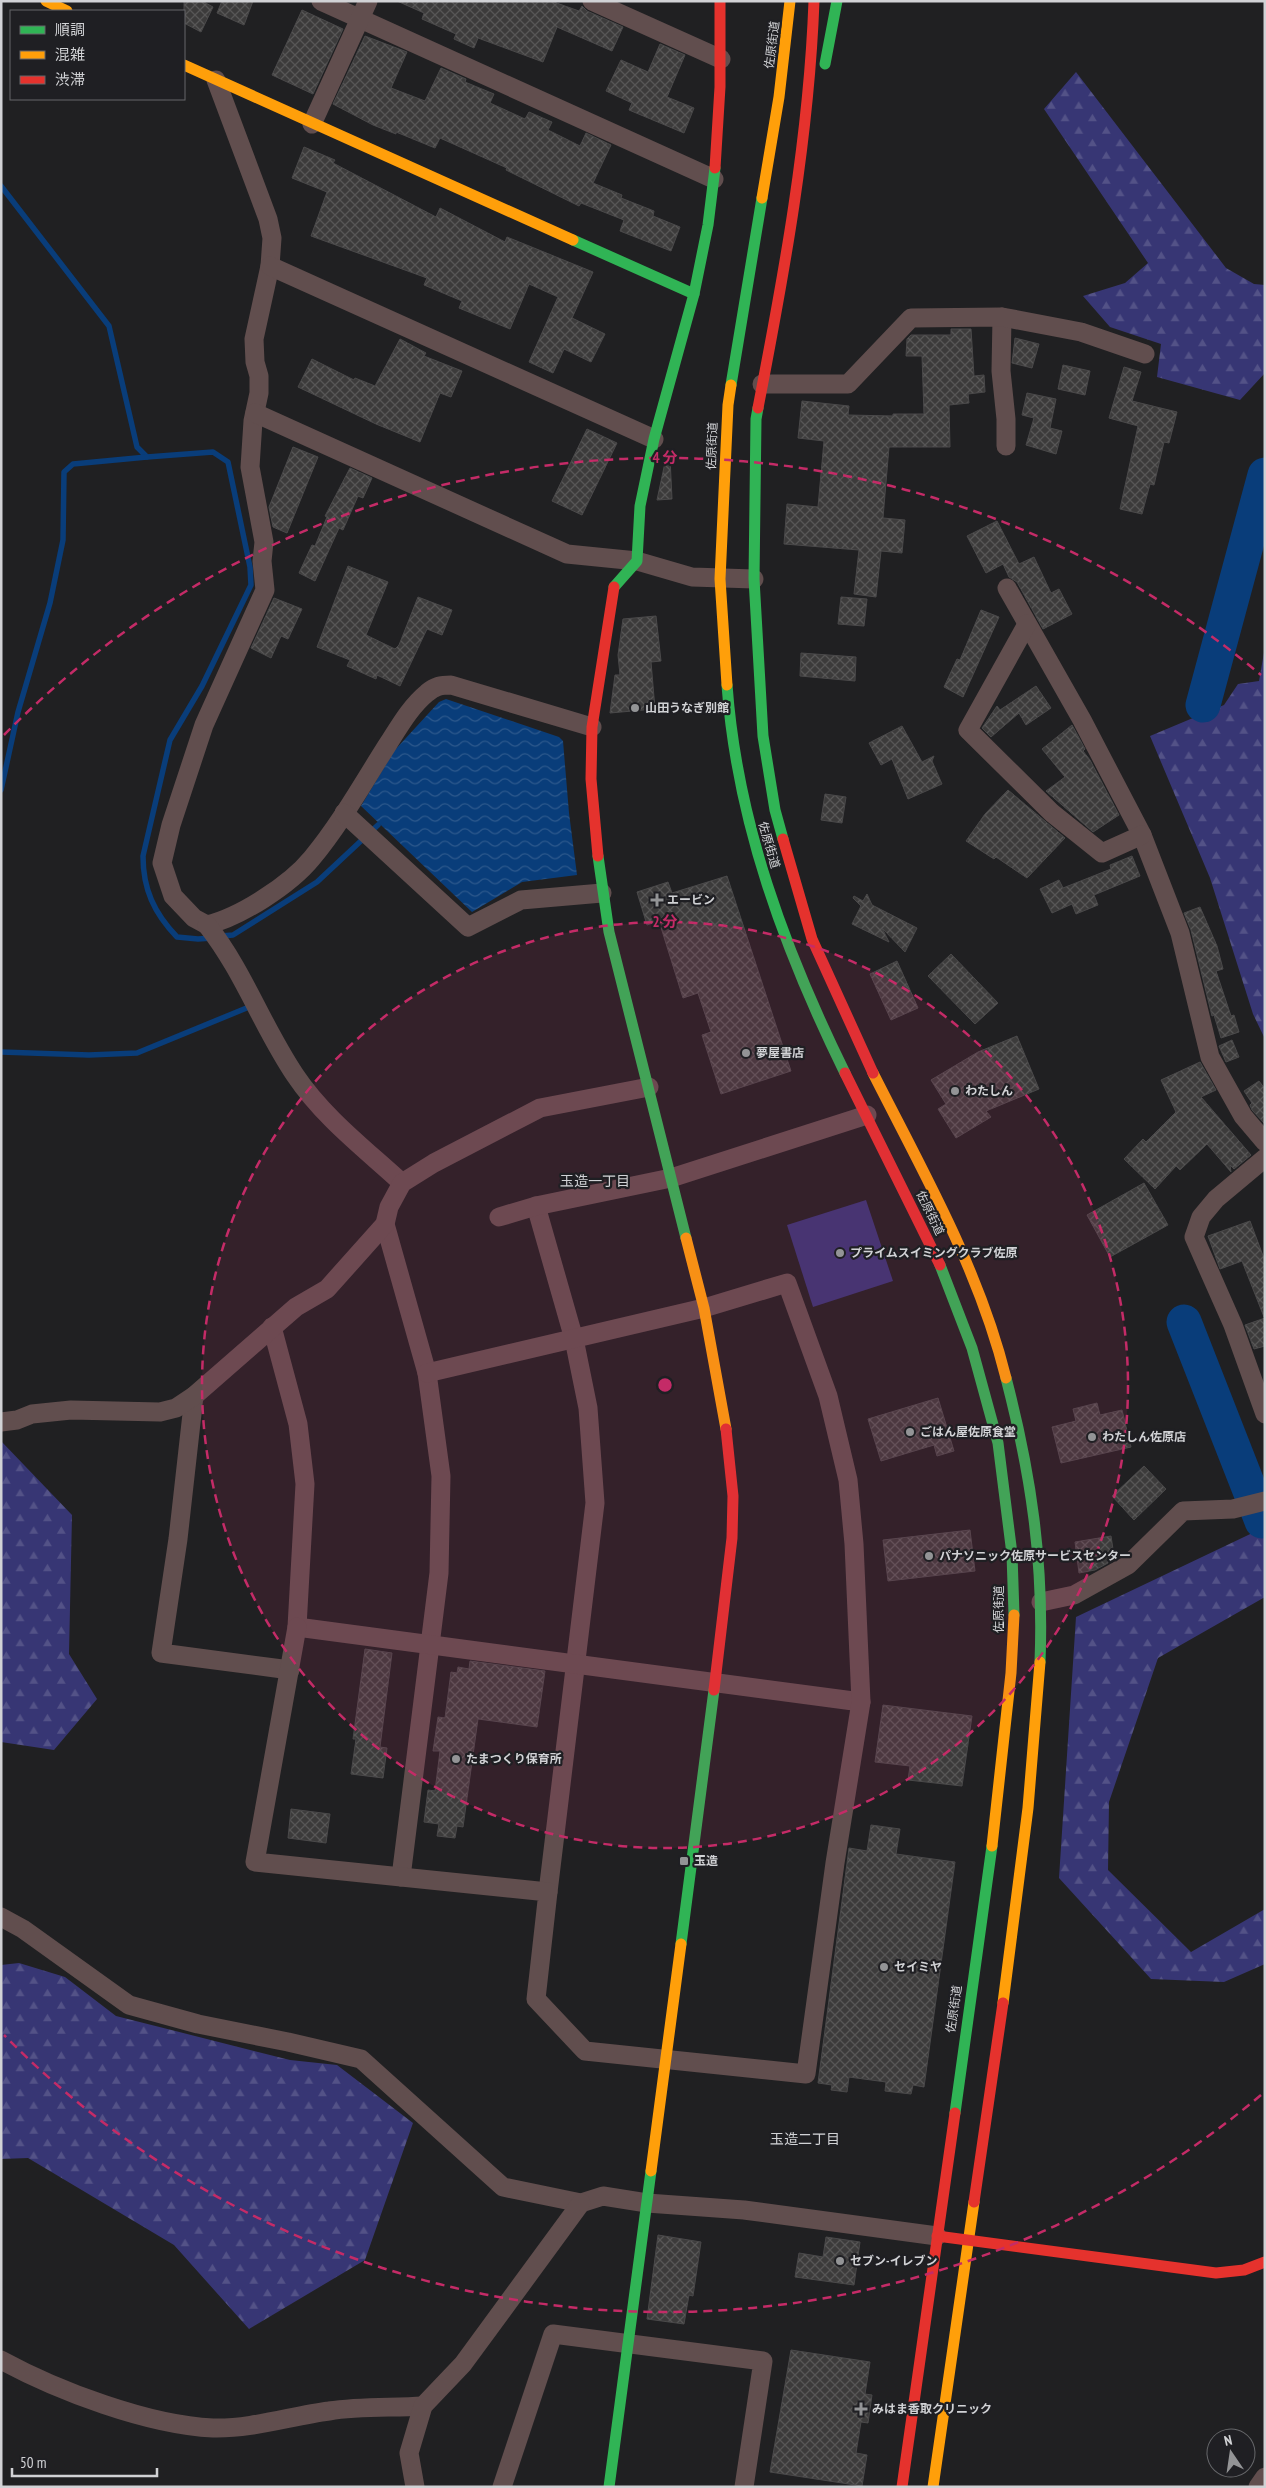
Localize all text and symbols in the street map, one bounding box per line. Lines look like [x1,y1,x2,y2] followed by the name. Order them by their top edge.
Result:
[10,10,185,100] legend
[55,20,85,39] text: 順調
[761,20,782,70] street label: 佐原街道
[55,45,85,64] text: 混雑
[55,70,85,89] text: 渋滞
[703,422,720,470] street label: 佐原街道
[652,448,678,467] text: 4 分
[645,700,729,715] place label: 山田うなぎ別館
[629,702,641,714] marker: 山田うなぎ別館
[756,820,783,870] street label: 佐原街道
[667,892,715,907] place label: エービン
[651,894,663,906] marker: エービン
[652,912,678,931] text: 2 分
[756,1045,804,1060] place label: 夢屋書店
[740,1047,752,1059] marker: 夢屋書店
[965,1083,1013,1098] place label: わたしん
[949,1085,961,1097] marker: わたしん
[560,1172,630,1190] district label: 玉造一丁目
[913,1188,948,1238] street label: 佐原街道
[850,1245,1018,1260] place label: プライムスイミングクラブ佐原
[834,1247,846,1259] marker: プライムスイミングクラブ佐原
[656,1376,674,1394] centre of rings
[920,1424,1016,1439] place label: ごはん屋佐原食堂
[904,1426,916,1438] marker: ごはん屋佐原食堂
[1102,1429,1186,1444] place label: わたしん佐原店
[1086,1431,1098,1443] marker: わたしん佐原店
[939,1548,1131,1563] place label: パナソニック佐原サービスセンター
[923,1550,935,1562] marker: パナソニック佐原サービスセンター
[991,1585,1006,1633] street label: 佐原街道
[466,1751,562,1766] place label: たまつくり保育所
[450,1753,462,1765] marker: たまつくり保育所
[694,1853,718,1868] place label: 玉造
[678,1855,690,1867] marker: 玉造
[894,1959,942,1974] place label: セイミヤ
[878,1961,890,1973] marker: セイミヤ
[943,1984,964,2034] street label: 佐原街道
[770,2130,840,2148] district label: 玉造二丁目
[850,2253,938,2268] place label: セブン-イレブン
[834,2255,846,2267] marker: セブン-イレブン
[872,2401,992,2416] place label: みはま香取クリニック
[854,2402,868,2416] marker: みはま香取クリニック
[1206,2428,1256,2478] north arrow
[1222,2431,1234,2450] text: N
[12,2446,158,2478] scale bar
[20,2453,46,2472] text: 50 m

